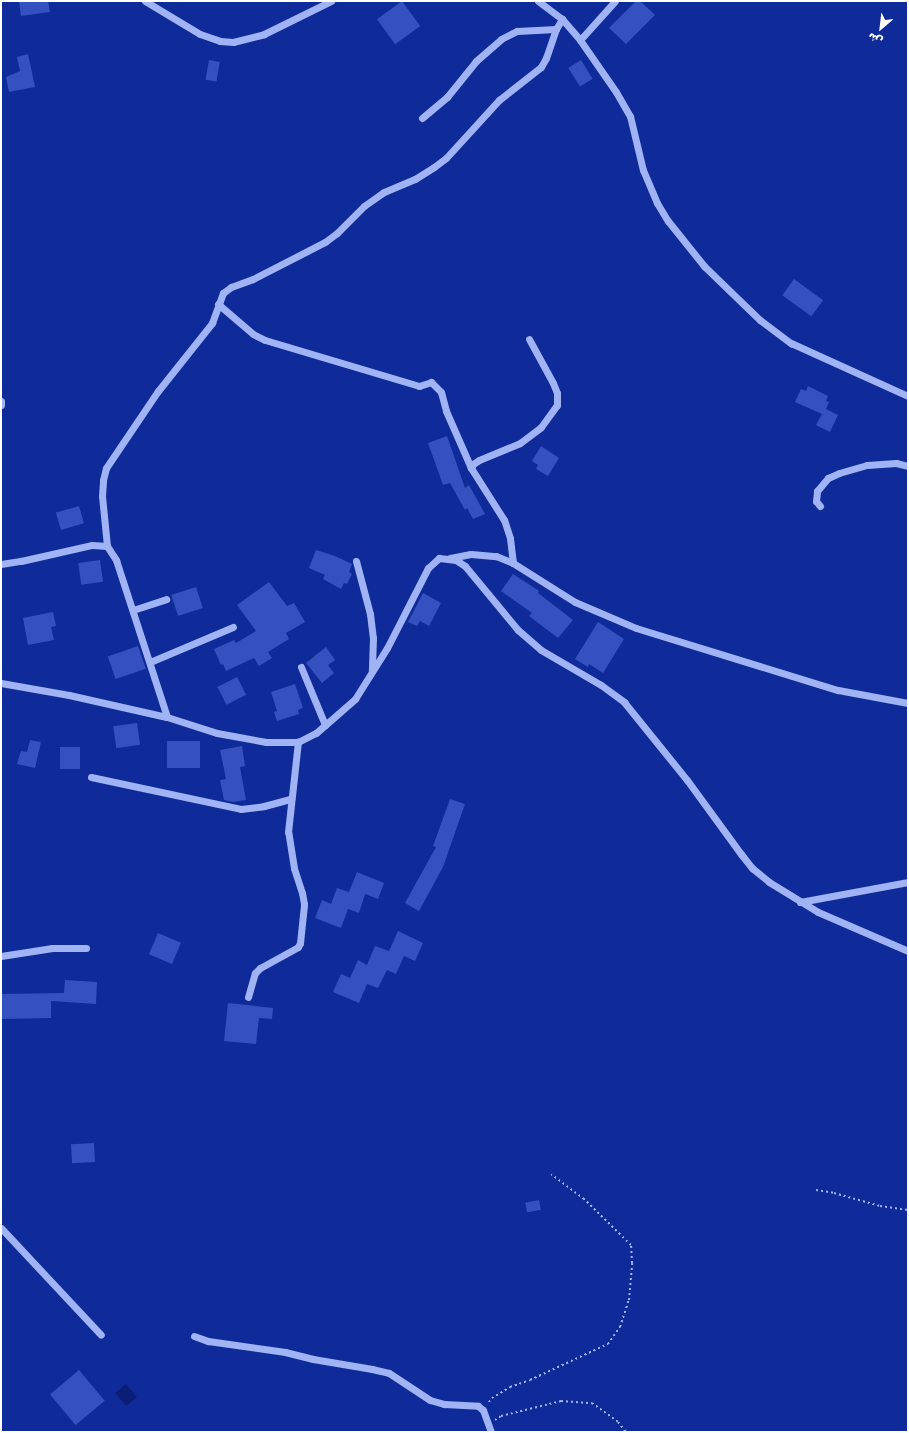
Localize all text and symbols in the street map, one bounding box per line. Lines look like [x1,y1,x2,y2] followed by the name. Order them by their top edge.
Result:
[861,8,901,48] north arrow
[865,30,885,48] text: ش

